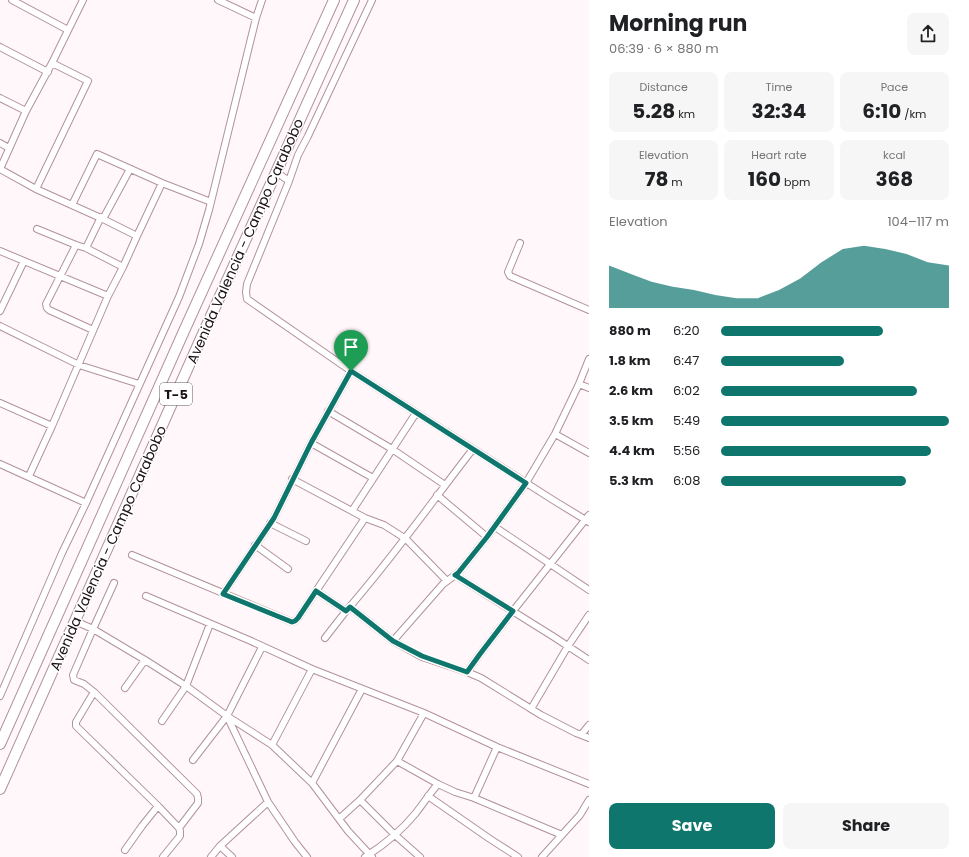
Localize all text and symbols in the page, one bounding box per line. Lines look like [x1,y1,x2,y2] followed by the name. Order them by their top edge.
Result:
[609,8,747,39] text: Morning run
[907,13,949,55] button: share
[609,39,719,58] text: 06:39 · 6 × 880 m
[640,79,688,95] text: Distance
[766,79,792,95] text: Time
[881,79,908,95] text: Pace
[632,97,675,125] text: 5.28
[752,97,806,125] text: 32:34
[862,97,901,125] text: 6:10
[675,106,695,122] text: km
[901,106,926,122] text: /km
[182,115,308,367] street label: Avenida Valencia - Campo Carabobo
[639,147,688,163] text: Elevation
[751,147,807,163] text: Heart rate
[883,147,906,163] text: kcal
[645,165,668,193] text: 78
[748,165,781,193] text: 160
[875,165,913,193] text: 368
[668,174,683,190] text: m
[781,174,810,190] text: bpm
[609,212,668,231] text: Elevation
[887,212,949,231] text: 104–117 m
[609,321,651,340] text: 880 m
[673,321,700,340] text: 6:20
[334,330,368,371] pin
[340,336,362,358] icon: arrive
[609,351,651,370] text: 1.8 km
[673,351,699,370] text: 6:47
[609,381,653,400] text: 2.6 km
[673,381,700,400] text: 6:02
[160,383,192,405] road number: T-5
[609,411,654,430] text: 3.5 km
[673,411,700,430] text: 5:49
[45,422,171,674] street label: Avenida Valencia - Campo Carabobo
[609,441,655,460] text: 4.4 km
[673,441,700,460] text: 5:56
[609,471,654,490] text: 5.3 km
[673,471,700,490] text: 6:08
[609,803,775,849] button: Save
[783,803,949,849] button: Share

